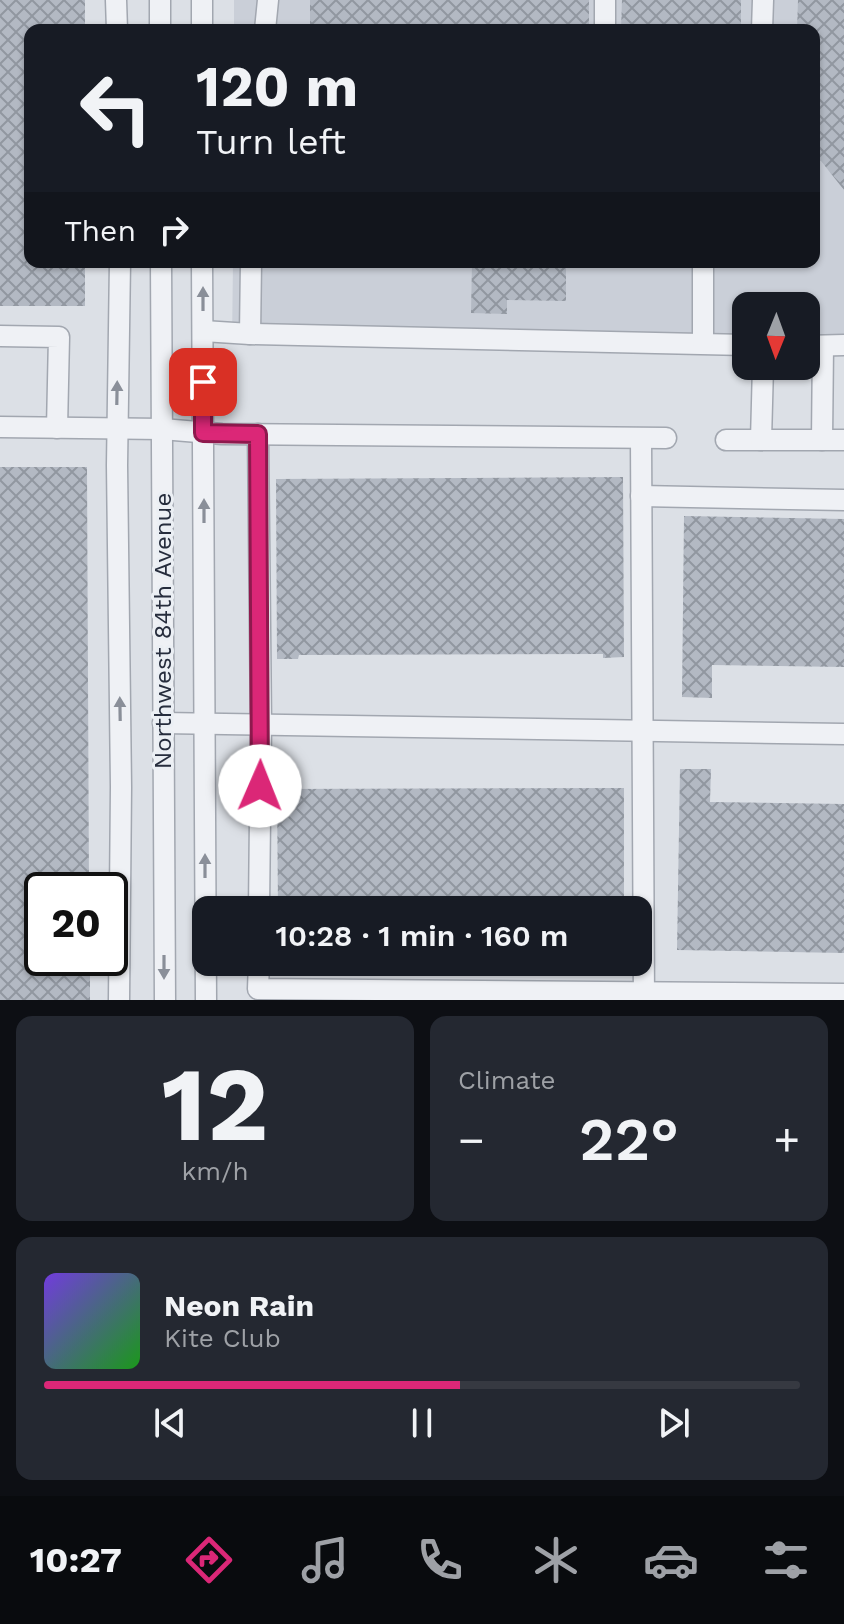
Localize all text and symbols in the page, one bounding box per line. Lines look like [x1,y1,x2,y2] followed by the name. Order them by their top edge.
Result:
[196,54,358,120] text: 120 m
[64,56,168,160] icon: left
[196,121,346,163] text: Turn left
[152,208,196,252] icon: right
[64,213,136,248] text: Then
[197,286,209,311] one-way arrow
[732,292,820,380] north arrow
[732,292,820,380] map controls
[169,348,237,416] pin
[181,360,225,404] icon: arrive
[111,380,124,405] one-way arrow
[149,493,177,769] street label: Northwest 84th Avenue
[198,498,210,523] one-way arrow
[114,696,126,721] one-way arrow
[218,744,302,828] position arrow
[199,853,211,878] one-way arrow
[24,872,128,976] speed limit sign: 20
[276,918,568,953] text: 10:28 · 1 min · 160 m
[158,955,170,980] one-way arrow
[162,1043,268,1165] text: 12
[458,1065,556,1095] text: Climate
[579,1104,679,1175] text: 22°
[458,1114,485,1166] text: −
[773,1114,800,1166] text: +
[182,1156,248,1186] text: km/h
[164,1288,314,1323] text: Neon Rain
[164,1323,281,1353] text: Kite Club
[148,1401,192,1445] icon: previous
[400,1401,444,1445] icon: pause
[652,1401,696,1445] icon: next
[181,1532,237,1588] icon: directions
[297,1532,353,1588] icon: music
[412,1532,468,1588] icon: phone
[528,1532,584,1588] icon: climate
[643,1532,699,1588] icon: car
[758,1532,814,1588] icon: filters
[30,1539,122,1581] text: 10:27

